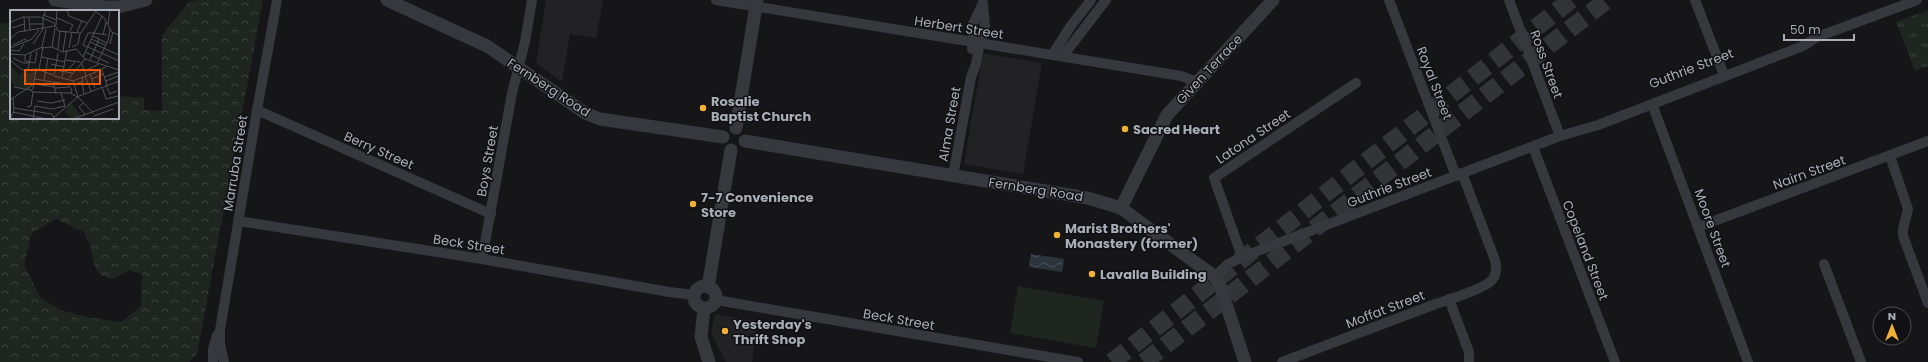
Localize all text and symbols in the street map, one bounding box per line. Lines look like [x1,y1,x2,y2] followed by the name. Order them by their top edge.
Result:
[10,10,119,119] inset map
[913,11,1005,44] street label: Herbert Street
[1784,16,1854,42] scale bar
[1790,21,1821,38] text: 50 m
[1525,27,1568,101] street label: Ross Street
[1172,30,1247,109] street label: Given Terrace
[1412,44,1457,123] street label: Royal Street
[1646,44,1736,93] street label: Guthrie Street
[503,53,594,121] street label: Fernberg Road
[934,85,965,163] street label: Alma Street
[711,92,811,126] place label: Rosalie Baptist Church
[698,103,708,113] marker: Rosalie Baptist Church
[1212,104,1294,168] street label: Latona Street
[219,113,253,213] street label: Marruba Street
[1133,120,1220,139] place label: Sacred Heart
[472,124,503,198] street label: Boys Street
[1120,124,1130,134] marker: Sacred Heart
[341,127,417,174] street label: Berry Street
[1770,150,1848,194] street label: Nairn Street
[1344,163,1434,212] street label: Guthrie Street
[987,173,1085,206] street label: Fernberg Road
[1690,186,1736,270] street label: Moore Street
[701,188,814,222] place label: 7-7 Convenience Store
[1558,197,1613,303] street label: Copeland Street
[688,199,698,209] marker: 7-7 Convenience Store
[1065,219,1198,253] place label: Marist Brothers' Monastery (former)
[432,229,506,260] street label: Beck Street
[1052,230,1062,240] marker: Marist Brothers' Monastery (former)
[1100,265,1207,284] place label: Lavalla Building
[1087,269,1097,279] marker: Lavalla Building
[1343,286,1428,333] street label: Moffat Street
[862,304,936,335] street label: Beck Street
[1872,306,1912,346] north arrow
[1888,308,1896,324] text: N
[733,315,812,349] place label: Yesterday's Thrift Shop
[720,326,730,336] marker: Yesterday's Thrift Shop

